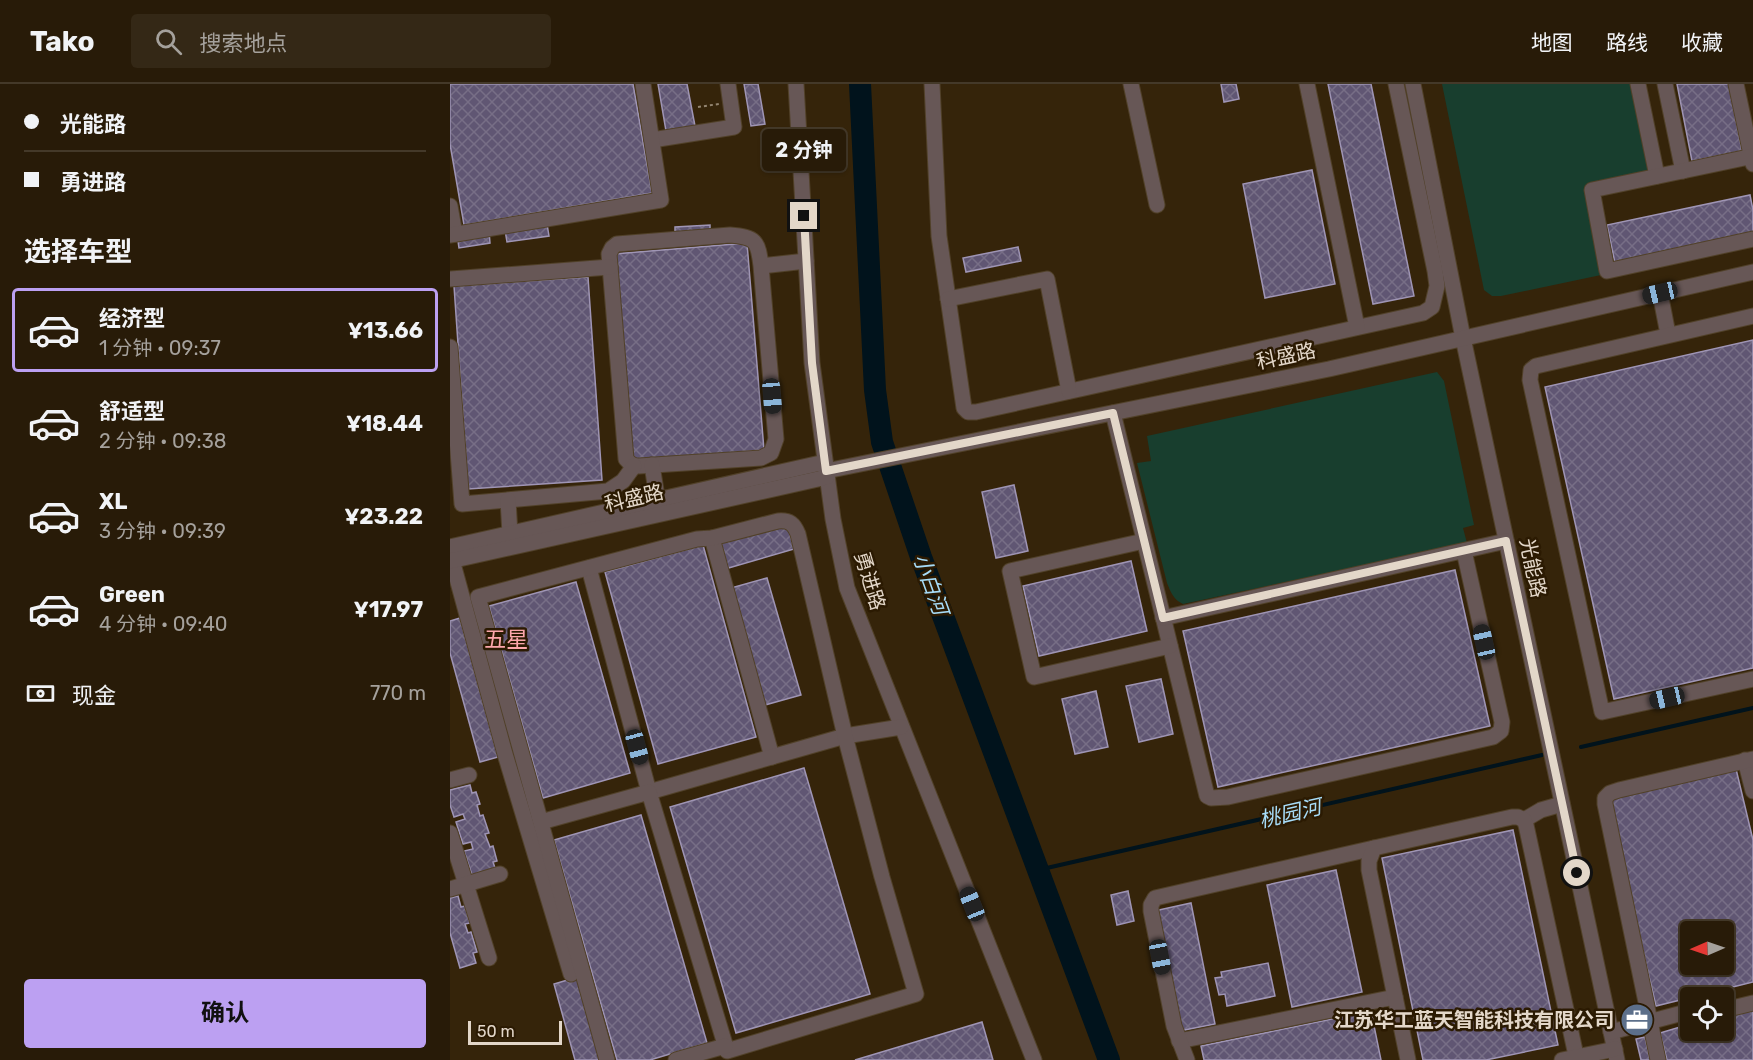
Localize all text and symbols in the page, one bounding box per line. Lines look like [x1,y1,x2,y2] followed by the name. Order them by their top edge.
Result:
[131,14,551,68] search box
[30,25,95,58] text: Tako
[152,25,185,58] icon: search
[200,30,288,57] text: 搜索地点
[1531,30,1573,55] text: 地图
[1606,30,1648,55] text: 路线
[1681,30,1723,55] text: 收藏
[60,111,126,138] text: 光能路
[762,129,846,171] callout: 2 分钟
[775,138,833,162] text: 2 分钟
[60,169,126,196] text: 勇进路
[790,202,817,229] route end
[24,236,132,268] text: 选择车型
[1640,280,1680,306] car
[27,303,81,357] icon: car
[99,305,165,332] text: 经济型
[348,317,423,344] text: ¥13.66
[99,336,221,360] text: 1 分钟 · 09:37
[1254,338,1318,374] street label: 科盛路
[761,377,783,415] car
[27,396,81,450] icon: car
[99,398,165,425] text: 舒适型
[346,410,423,437] text: ¥18.44
[99,429,226,453] text: 2 分钟 · 09:38
[602,480,666,516] street label: 科盛路
[99,488,127,515] text: XL
[27,489,81,543] icon: car
[344,503,423,530] text: ¥23.22
[99,519,226,543] text: 3 分钟 · 09:39
[1515,536,1551,600] street label: 光能路
[850,549,890,613] street label: 勇进路
[908,550,955,622] water label: 小白河
[99,581,165,608] text: Green
[27,582,81,636] icon: car
[353,596,423,623] text: ¥17.97
[99,612,228,636] text: 4 分钟 · 09:40
[1471,622,1497,662] car
[484,626,528,653] district label: 五星
[24,677,57,710] icon: cash
[370,681,426,705] text: 770 m
[72,682,116,709] text: 现金
[1647,685,1687,711] car
[624,727,650,767] car
[1256,793,1327,832] water label: 桃园河
[1563,859,1590,886] route start
[957,884,987,924] car
[1680,921,1734,975] north arrow
[1680,921,1734,1041] map controls
[1148,938,1172,976] car
[24,979,426,1048] button: 确认
[1680,987,1734,1041] button: locate
[1619,1002,1655,1038] office icon: 江苏华工蓝天智能科技有限公司
[1334,1008,1614,1032] place label: 江苏华工蓝天智能科技有限公司
[468,1018,562,1046] scale bar
[477,1022,515,1041] text: 50 m

